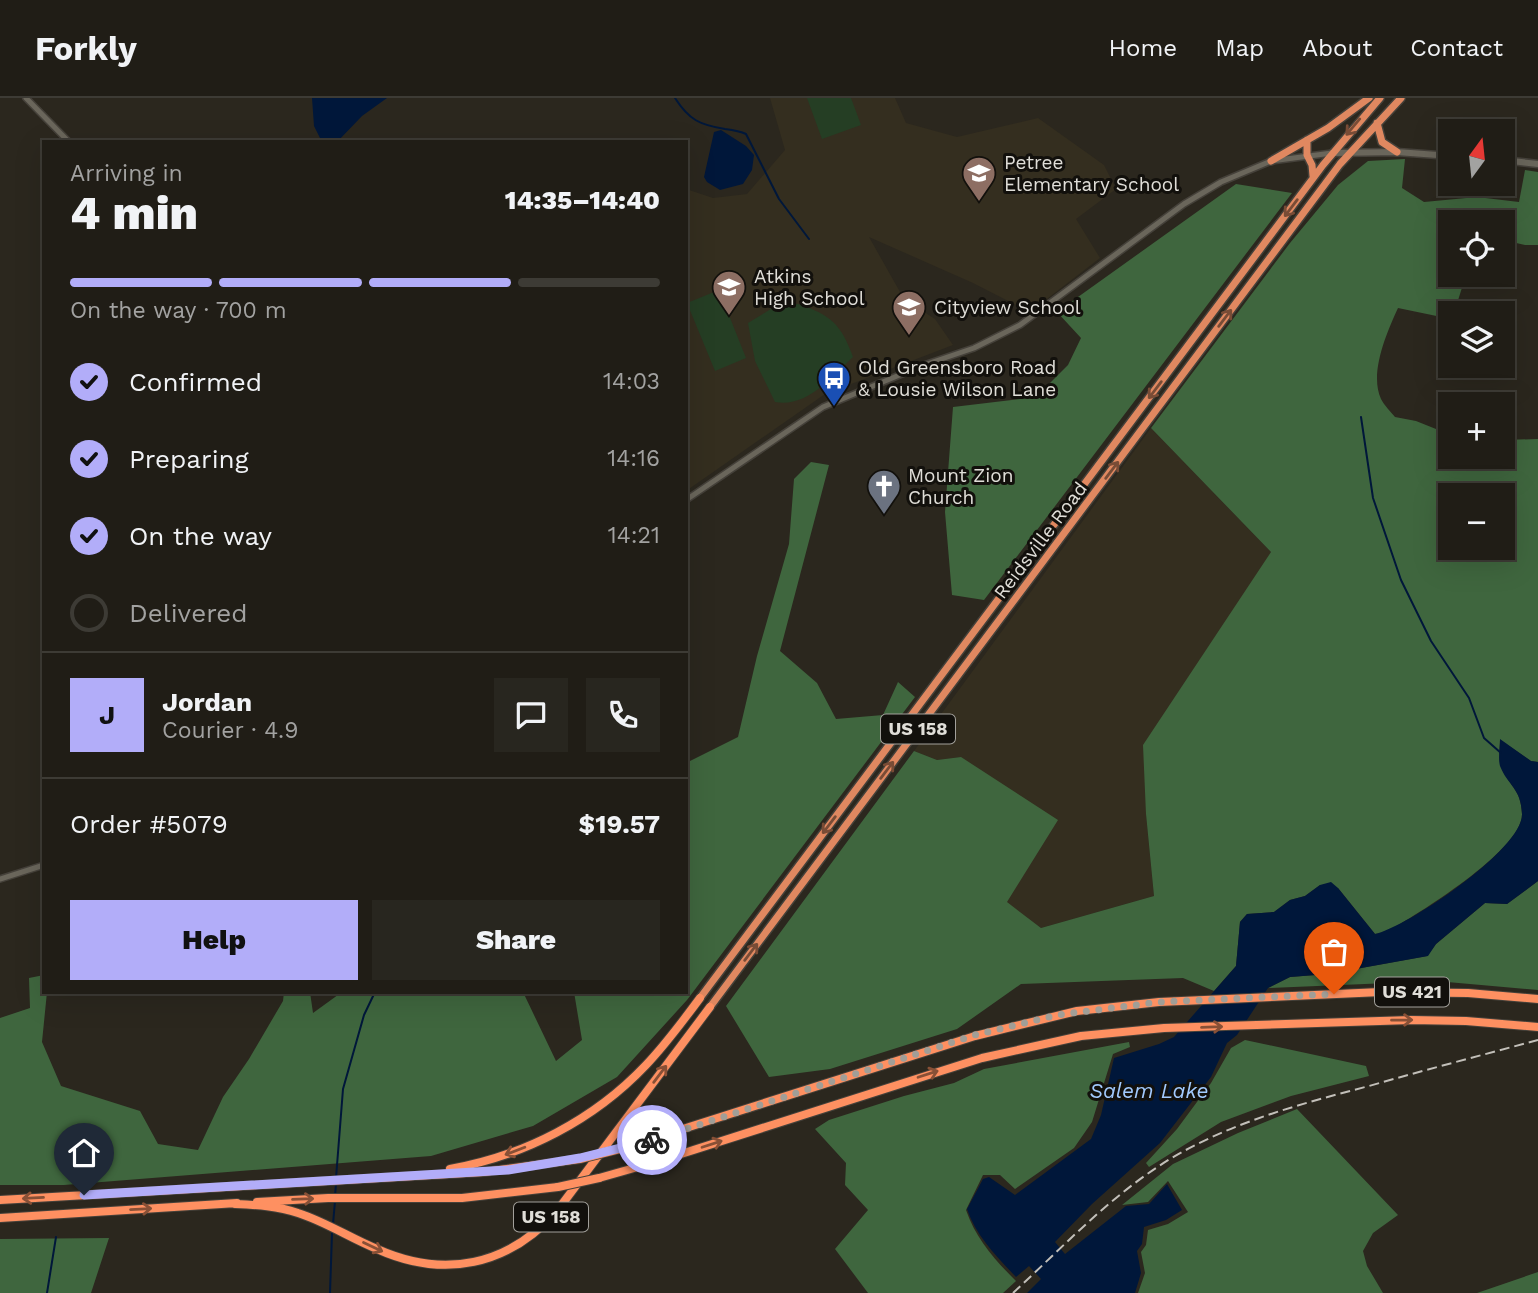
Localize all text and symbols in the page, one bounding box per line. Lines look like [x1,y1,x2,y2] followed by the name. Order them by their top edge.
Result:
[35,29,137,68] text: Forkly
[1109,34,1177,62] text: Home
[1215,34,1264,62] text: Map
[1302,34,1372,62] text: About
[1410,34,1503,62] text: Contact
[1345,117,1361,135] one-way arrow
[1438,119,1516,196] north arrow
[1438,119,1515,560] map controls
[1004,151,1179,196] place label: Petree Elementary School
[960,154,998,203] school or university icon: Petree Elementary School
[70,160,183,187] text: Arriving in
[505,185,660,215] text: 14:35–14:40
[70,186,198,240] text: 4 min
[1283,198,1298,217] one-way arrow
[1438,210,1515,287] button: locate
[754,265,865,310] place label: Atkins High School
[710,268,748,317] school or university icon: Atkins High School
[890,288,928,337] school or university icon: Cityview School
[934,296,1081,319] place label: Cityview School
[70,297,287,324] text: On the way · 700 m
[1438,301,1515,378] button: layers
[1218,309,1233,328] one-way arrow
[858,356,1056,401] place label: Old Greensboro Road & Lousie Wilson Lane
[815,359,853,408] bus stop icon: Old Greensboro Road & Lousie Wilson Lane
[70,363,108,401] icon: check
[129,367,262,397] text: Confirmed
[603,368,660,395] text: 14:03
[1147,380,1162,399] one-way arrow
[1438,392,1515,469] button: +
[70,440,108,478] icon: check
[129,444,249,474] text: Preparing
[607,445,660,472] text: 14:16
[1104,461,1119,480] one-way arrow
[908,464,1013,509] place label: Mount Zion Church
[865,467,903,516] church icon: Mount Zion Church
[989,477,1092,603] street label: Reidsville Road
[1438,483,1515,560] button: −
[70,517,108,555] icon: check
[129,521,272,551] text: On the way
[608,522,660,549] text: 14:21
[129,598,248,628] text: Delivered
[494,678,568,752] button: chat
[586,678,660,752] button: phone
[162,687,252,717] text: Jordan
[99,700,115,730] text: J
[881,714,955,744] road number: US 158
[162,717,298,744] text: Courier · 4.9
[880,761,895,779] one-way arrow
[70,809,228,839] text: Order #5079
[579,809,660,839] text: $19.57
[822,815,837,834] one-way arrow
[70,900,358,980] button: Help
[372,900,660,980] button: Share
[1304,922,1364,994] pin
[1315,933,1353,971] icon: bag
[744,943,759,962] one-way arrow
[1375,978,1449,1006] road number: US 421
[1390,1013,1413,1027] one-way arrow
[1201,1020,1224,1033] one-way arrow
[652,1065,667,1084] one-way arrow
[917,1067,939,1080] one-way arrow
[1090,1078,1209,1103] water label: Salem Lake
[617,1105,687,1175] courier
[633,1121,671,1159] icon: bike
[54,1123,114,1195] pin
[65,1134,103,1172] icon: home
[700,1137,722,1149] one-way arrow
[504,1146,526,1159] one-way arrow
[22,1192,45,1205] one-way arrow
[291,1192,314,1205] one-way arrow
[514,1202,588,1232] road number: US 158
[130,1203,153,1216] one-way arrow
[362,1241,383,1254] one-way arrow

